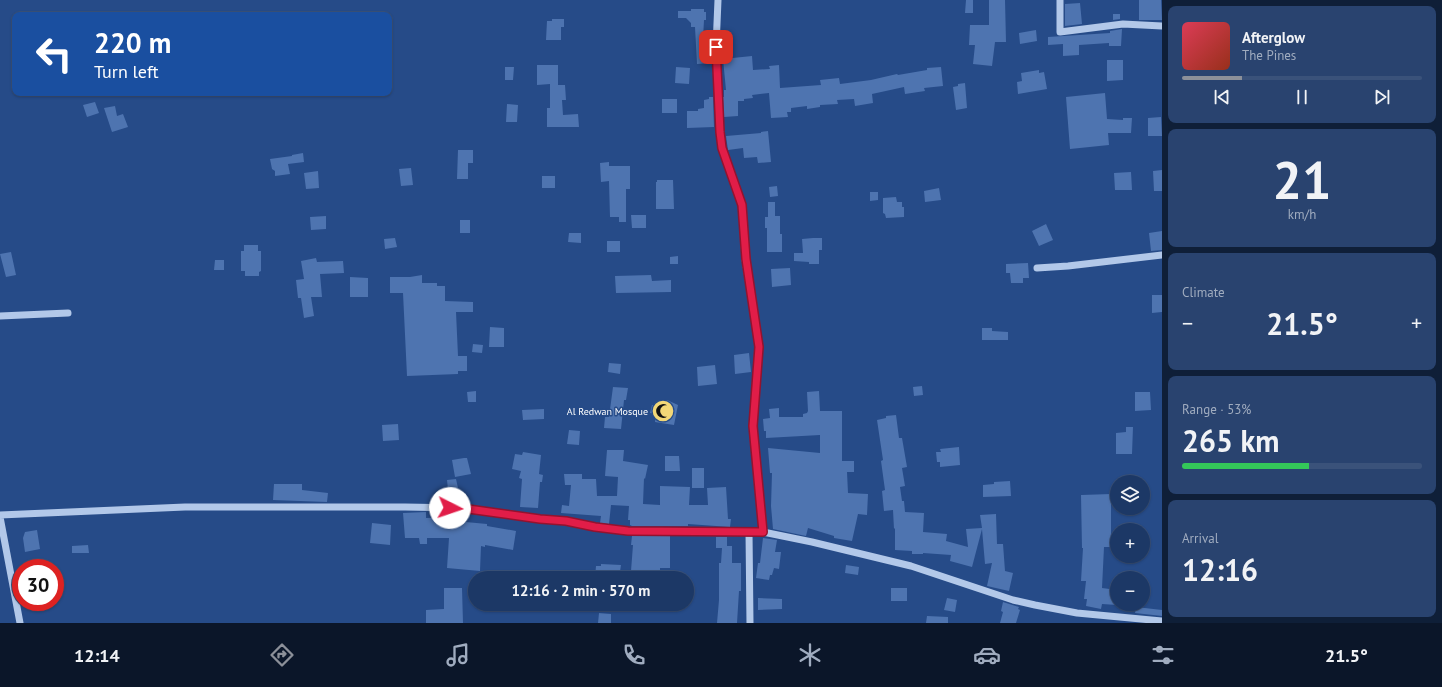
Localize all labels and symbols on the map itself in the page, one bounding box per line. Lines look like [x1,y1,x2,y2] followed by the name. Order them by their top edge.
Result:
[699,30,733,64] pin
[650,398,676,424] mosque icon: Al Redwan Mosque
[567,405,648,418] place label: Al Redwan Mosque
[429,487,471,529] position arrow
[12,559,64,611] speed limit sign: 30

